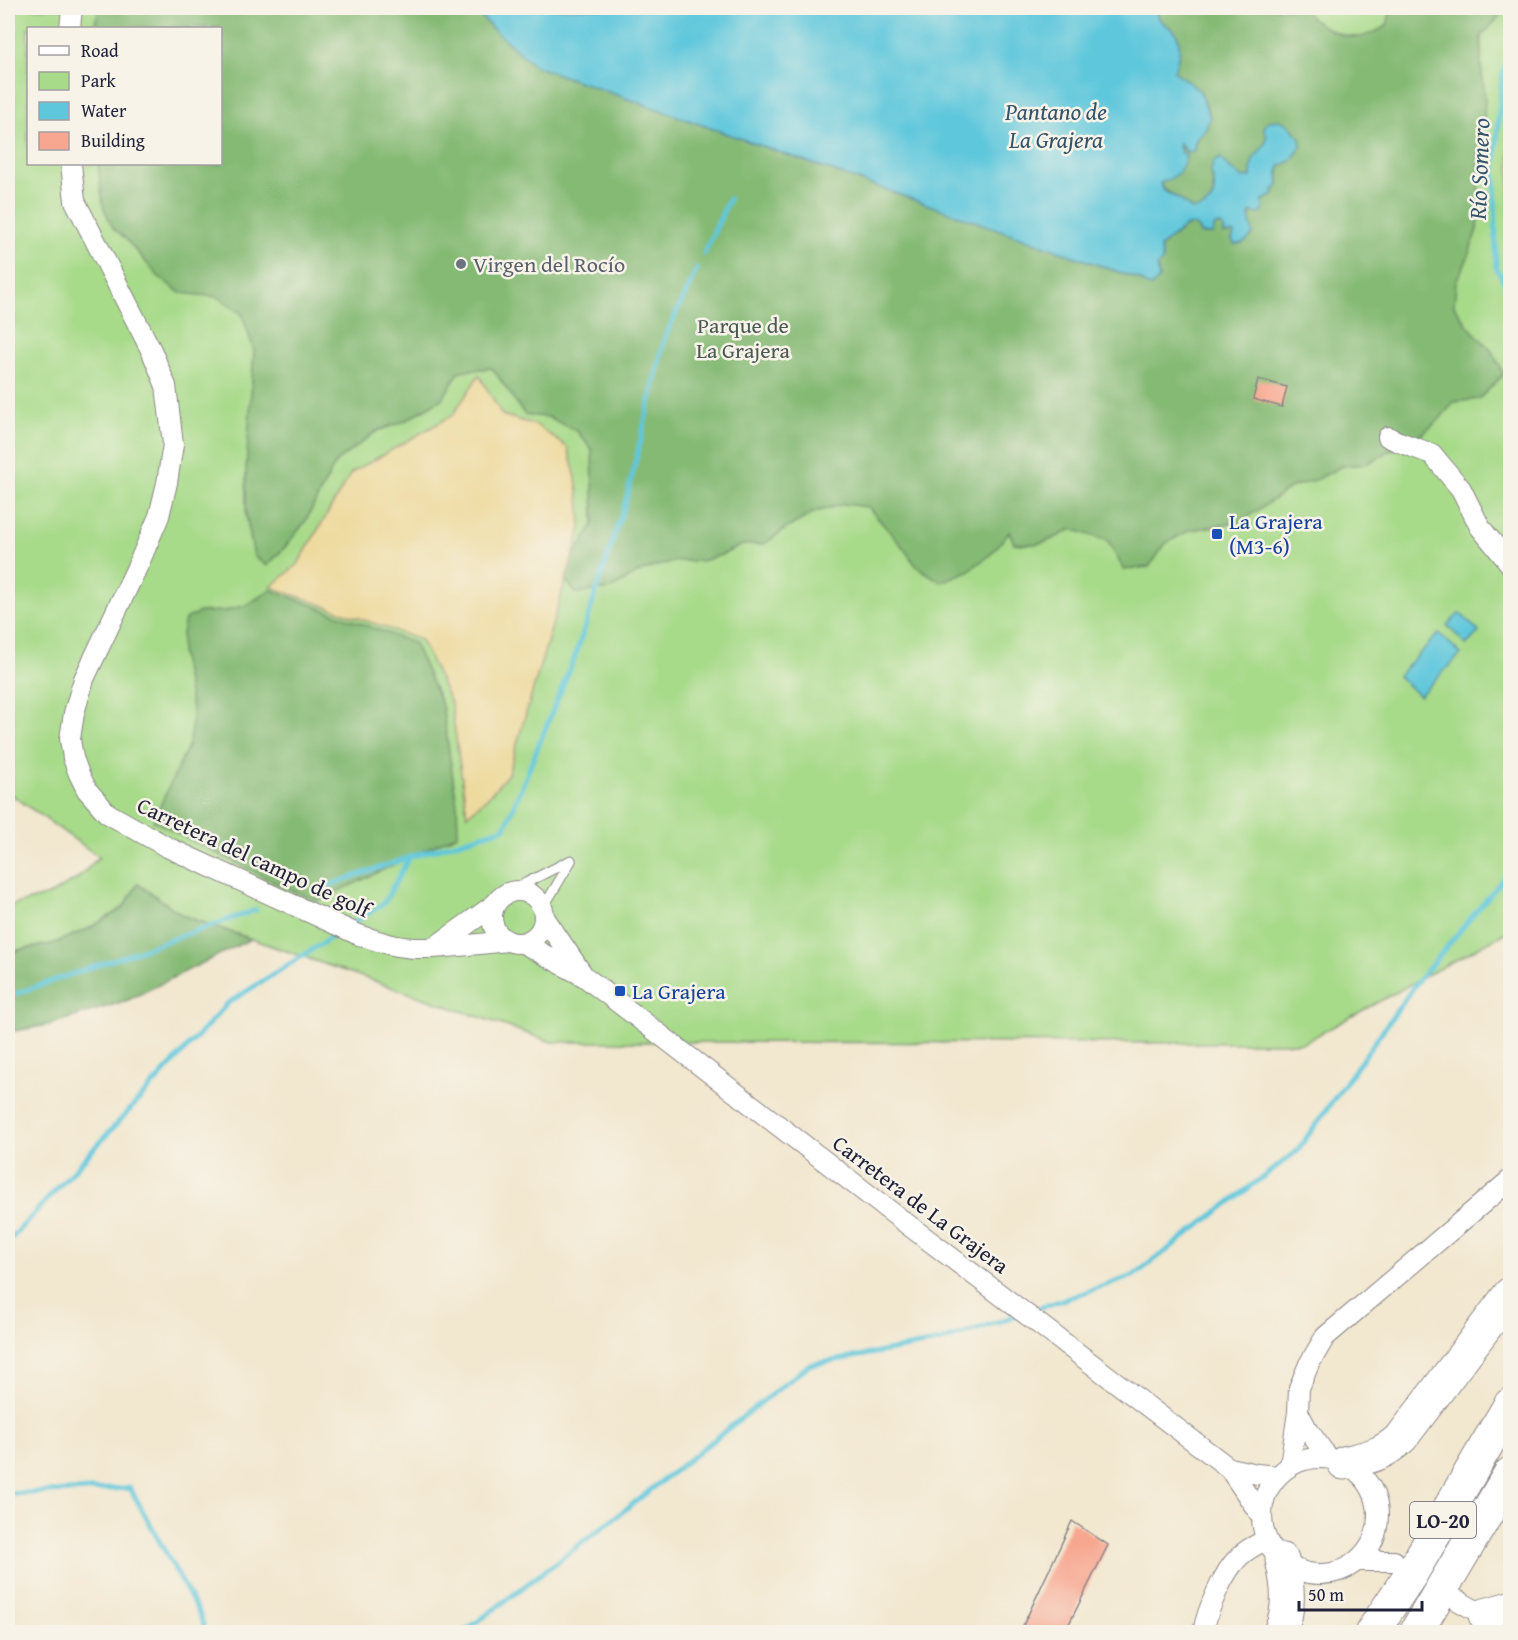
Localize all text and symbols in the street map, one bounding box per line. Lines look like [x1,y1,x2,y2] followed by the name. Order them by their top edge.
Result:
[27,27,222,165] legend
[81,37,119,64] text: Road
[81,67,117,94] text: Park
[1004,94,1107,157] water label: Pantano de La Grajera
[81,97,127,124] text: Water
[1460,118,1498,221] water label: Río Somero
[81,127,145,154] text: Building
[473,248,625,280] place label: Virgen del Rocío
[454,257,468,271] marker: Virgen del Rocío
[696,309,790,366] park label: Parque de La Grajera
[1229,505,1323,562] place label: La Grajera (M3-6)
[1210,527,1224,541] marker: La Grajera (M3-6)
[132,789,379,926] street label: Carretera del campo de golf
[632,975,726,1007] place label: La Grajera
[613,984,627,998] marker: La Grajera
[826,1127,1016,1281] street label: Carretera de La Grajera
[1410,1502,1476,1538] road number: LO-20
[1299,1574,1422,1612] scale bar
[1308,1581,1344,1608] text: 50 m

